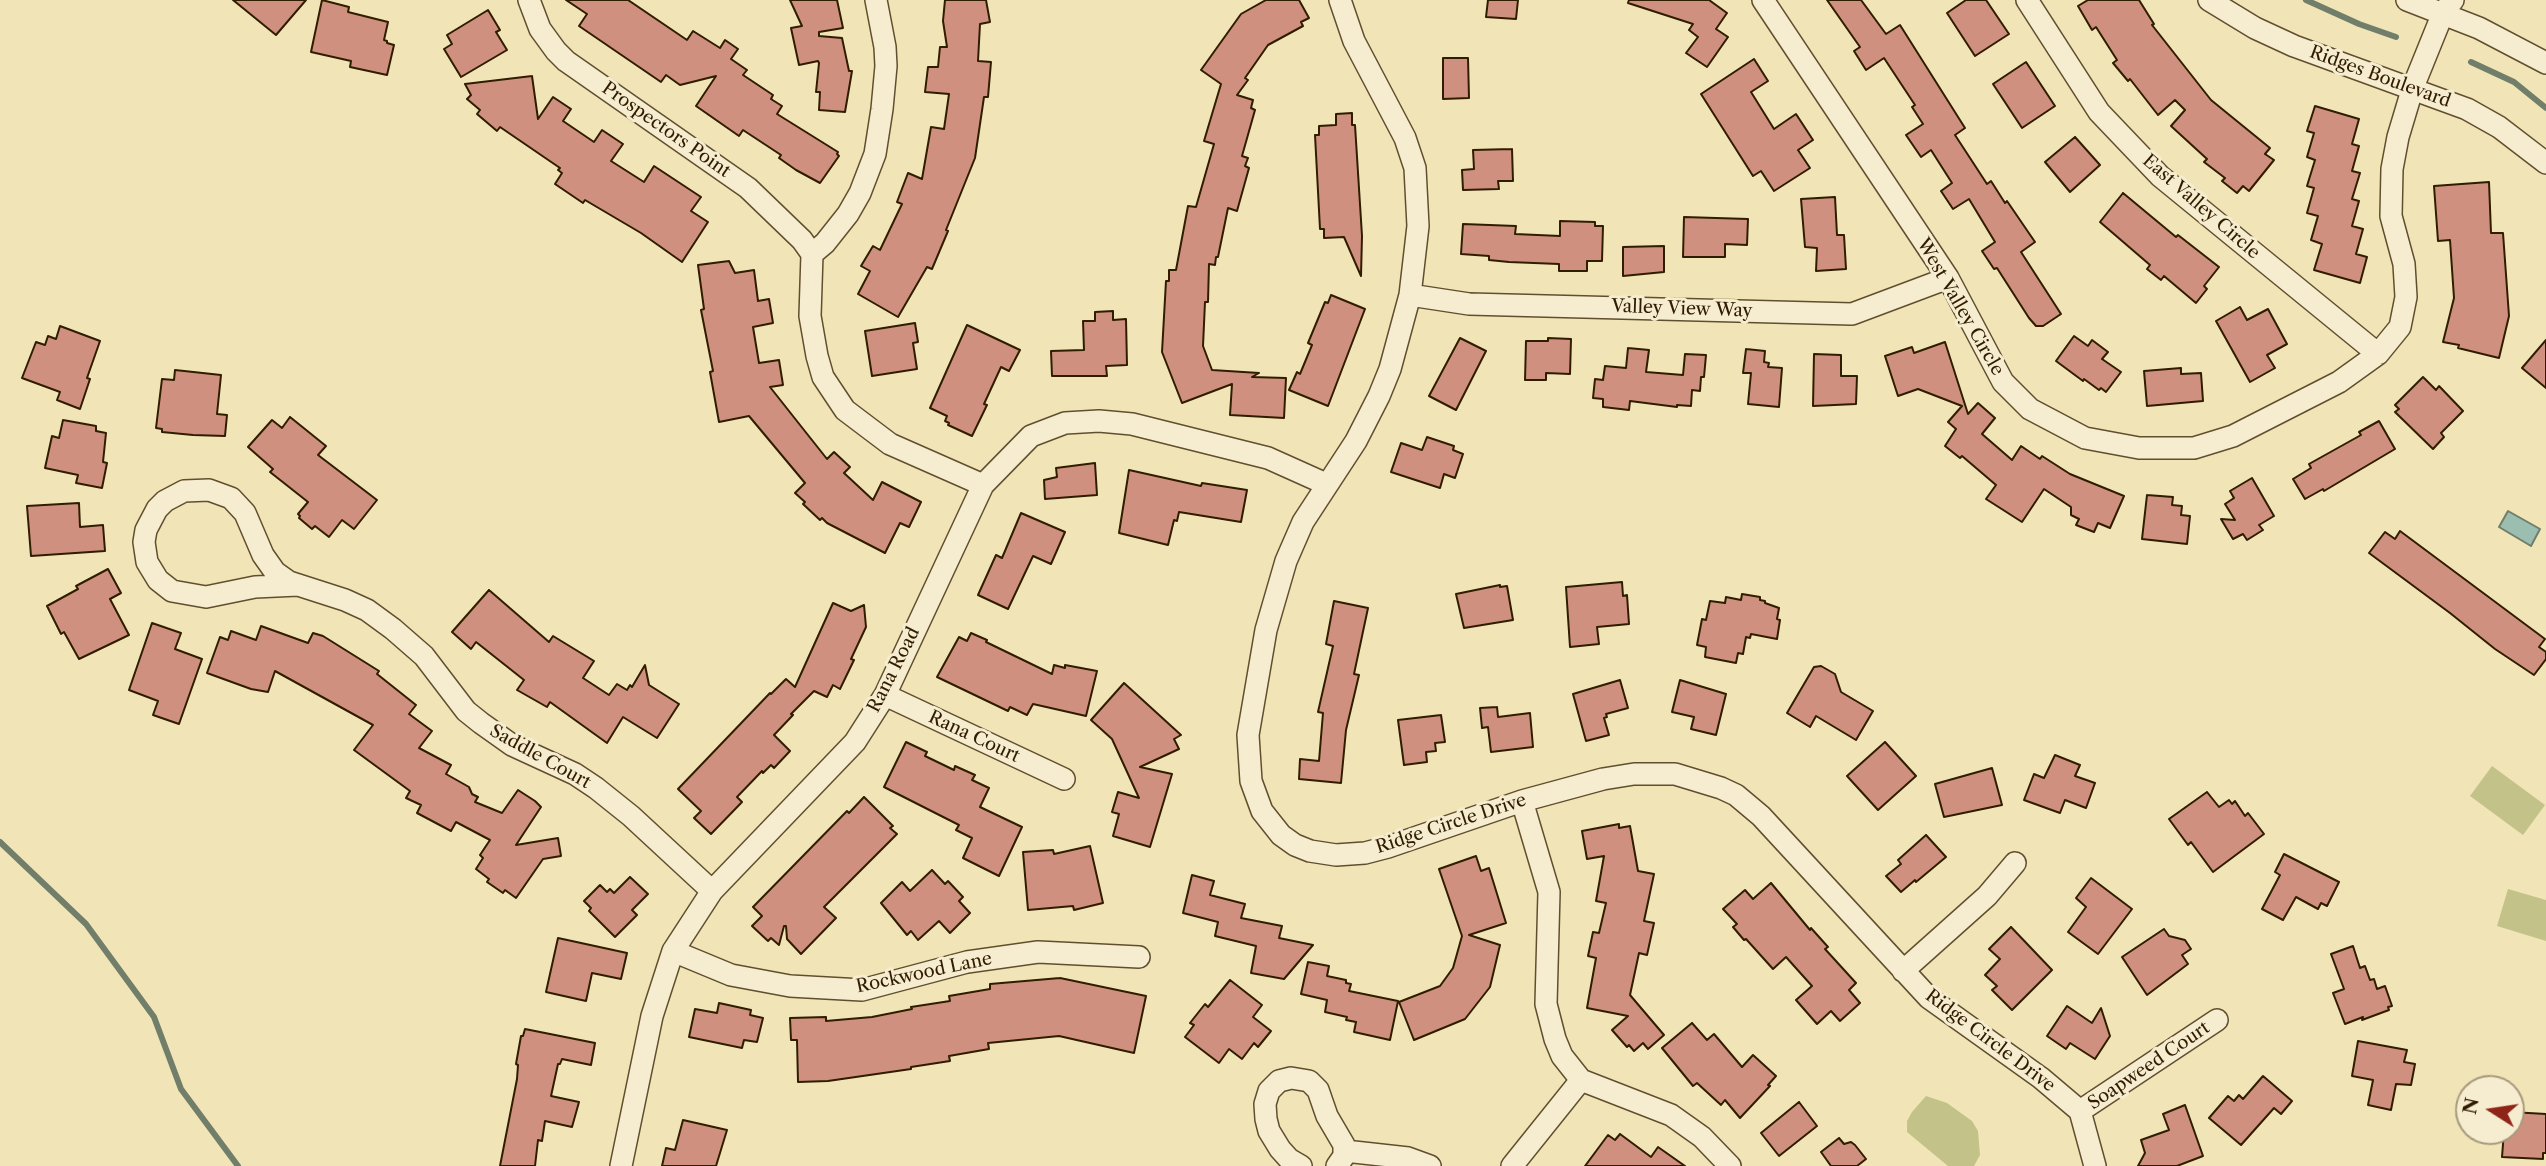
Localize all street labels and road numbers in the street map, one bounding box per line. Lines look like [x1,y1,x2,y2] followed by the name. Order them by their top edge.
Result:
[2307,41,2453,113] street label: Ridges Boulevard
[598,78,734,182] street label: Prospectors Point
[2138,150,2264,264] street label: East Valley Circle
[1912,235,2008,379] street label: West Valley Circle
[1611,296,1753,322] street label: Valley View Way
[863,624,925,716] street label: Rana Road
[925,706,1023,768] street label: Rana Court
[486,720,594,794] street label: Saddle Court
[1373,789,1529,859] street label: Ridge Circle Drive
[854,948,994,998] street label: Rockwood Lane
[1921,985,2059,1097] street label: Ridge Circle Drive
[2084,1017,2214,1115] street label: Soapweed Court

